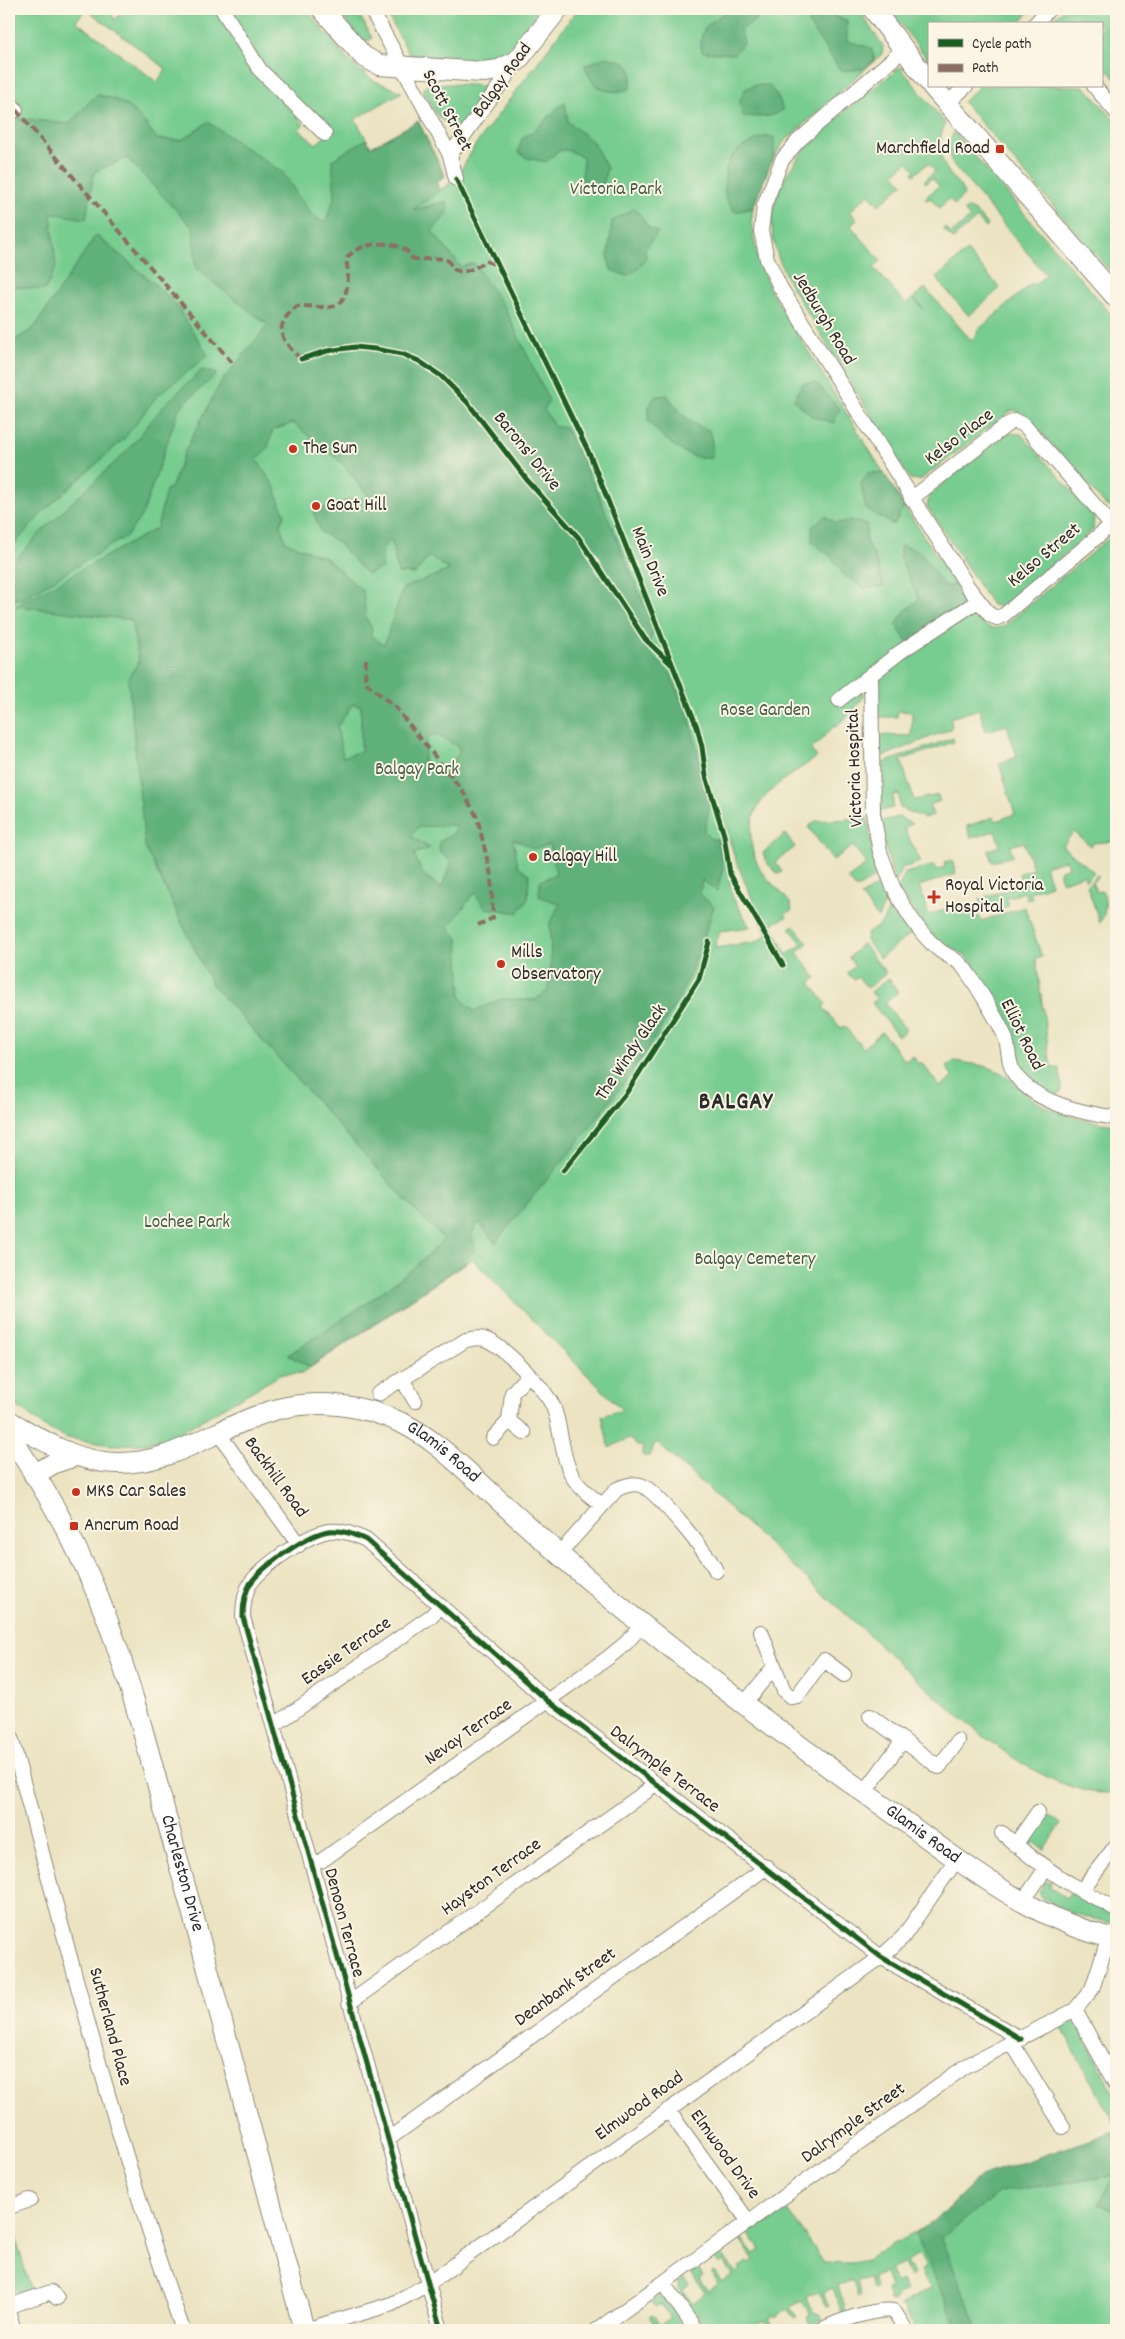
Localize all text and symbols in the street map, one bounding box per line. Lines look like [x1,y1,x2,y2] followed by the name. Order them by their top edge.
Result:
[928,22,1102,88] legend
[972,34,1032,56] text: Cycle path
[466,38,540,124] street label: Balgay Road
[972,58,998,80] text: Path
[414,65,478,157] street label: Scott Street
[876,136,990,163] place label: Marchfield Road
[994,143,1006,155] marker: Marchfield Road
[570,177,662,204] park label: Victoria Park
[785,267,861,371] street label: Jedburgh Road
[920,403,1000,473] street label: Kelso Place
[486,407,566,497] street label: Barons' Drive
[303,436,357,463] place label: The Sun
[287,443,299,455] marker: The Sun
[326,493,387,520] place label: Goat Hill
[310,500,322,512] marker: Goat Hill
[1002,517,1088,595] street label: Kelso Street
[623,523,675,601] street label: Main Drive
[720,698,810,725] park label: Rose Garden
[840,708,872,828] street label: Victoria Hospital
[375,757,459,784] park label: Balgay Park
[543,844,617,871] place label: Balgay Hill
[527,851,539,863] marker: Balgay Hill
[945,873,1044,922] place label: Royal Victoria Hospital
[927,890,941,904] marker: Royal Victoria Hospital
[511,940,601,989] place label: Mills Observatory
[495,958,507,970] marker: Mills Observatory
[992,995,1050,1075] street label: Elliot Road
[590,999,675,1107] street label: The Windy Glack
[699,1086,773,1120] district label: BALGAY
[144,1210,230,1237] park label: Lochee Park
[695,1247,816,1274] park label: Balgay Cemetery
[401,1414,486,1490] street label: Glamis Road
[236,1432,314,1524] street label: Backhill Road
[86,1479,187,1506] place label: MKS Car Sales
[70,1486,82,1498] marker: MKS Car Sales
[84,1513,179,1540] place label: Ancrum Road
[68,1520,80,1532] marker: Ancrum Road
[296,1611,398,1693] street label: Eassie Terrace
[420,1693,518,1773] street label: Nevay Terrace
[603,1719,725,1821] street label: Dalrymple Terrace
[879,1798,966,1871] street label: Glamis Road
[153,1812,211,1935] street label: Charleston Drive
[436,1832,548,1924] street label: Hayston Terrace
[315,1865,371,1981] street label: Denoon Terrace
[509,1942,623,2034] street label: Deanbank Street
[80,1965,138,2089] street label: Sutherland Place
[590,2065,690,2149] street label: Elmwood Road
[796,2077,912,2171] street label: Dalrymple Street
[682,2104,766,2206] street label: Elmwood Drive

